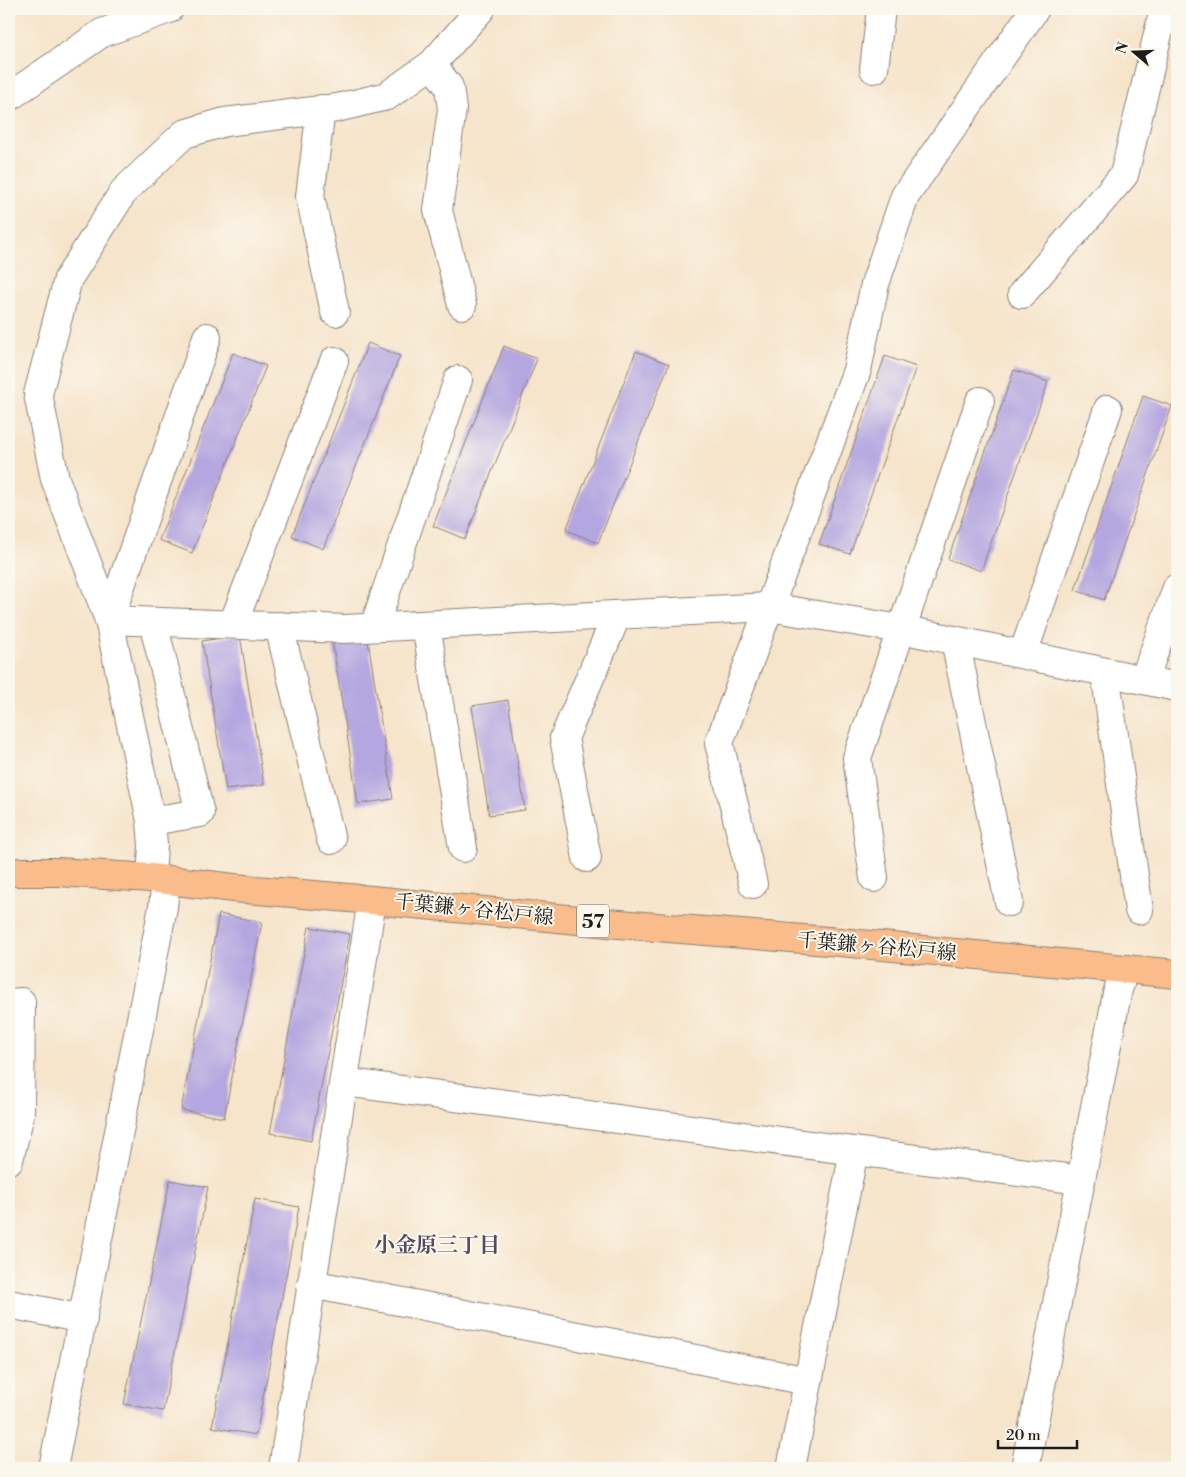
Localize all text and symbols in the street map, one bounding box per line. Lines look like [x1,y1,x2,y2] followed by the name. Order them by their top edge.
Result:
[1108,28,1158,78] north arrow
[1112,40,1133,56] text: N
[393,890,555,931] street label: 千葉鎌ヶ谷松戸線
[577,904,609,938] road number: 57
[796,928,958,967] street label: 千葉鎌ヶ谷松戸線
[374,1233,500,1259] district label: 小金原三丁目
[998,1417,1077,1449] scale bar
[1006,1426,1041,1445] text: 20 m

